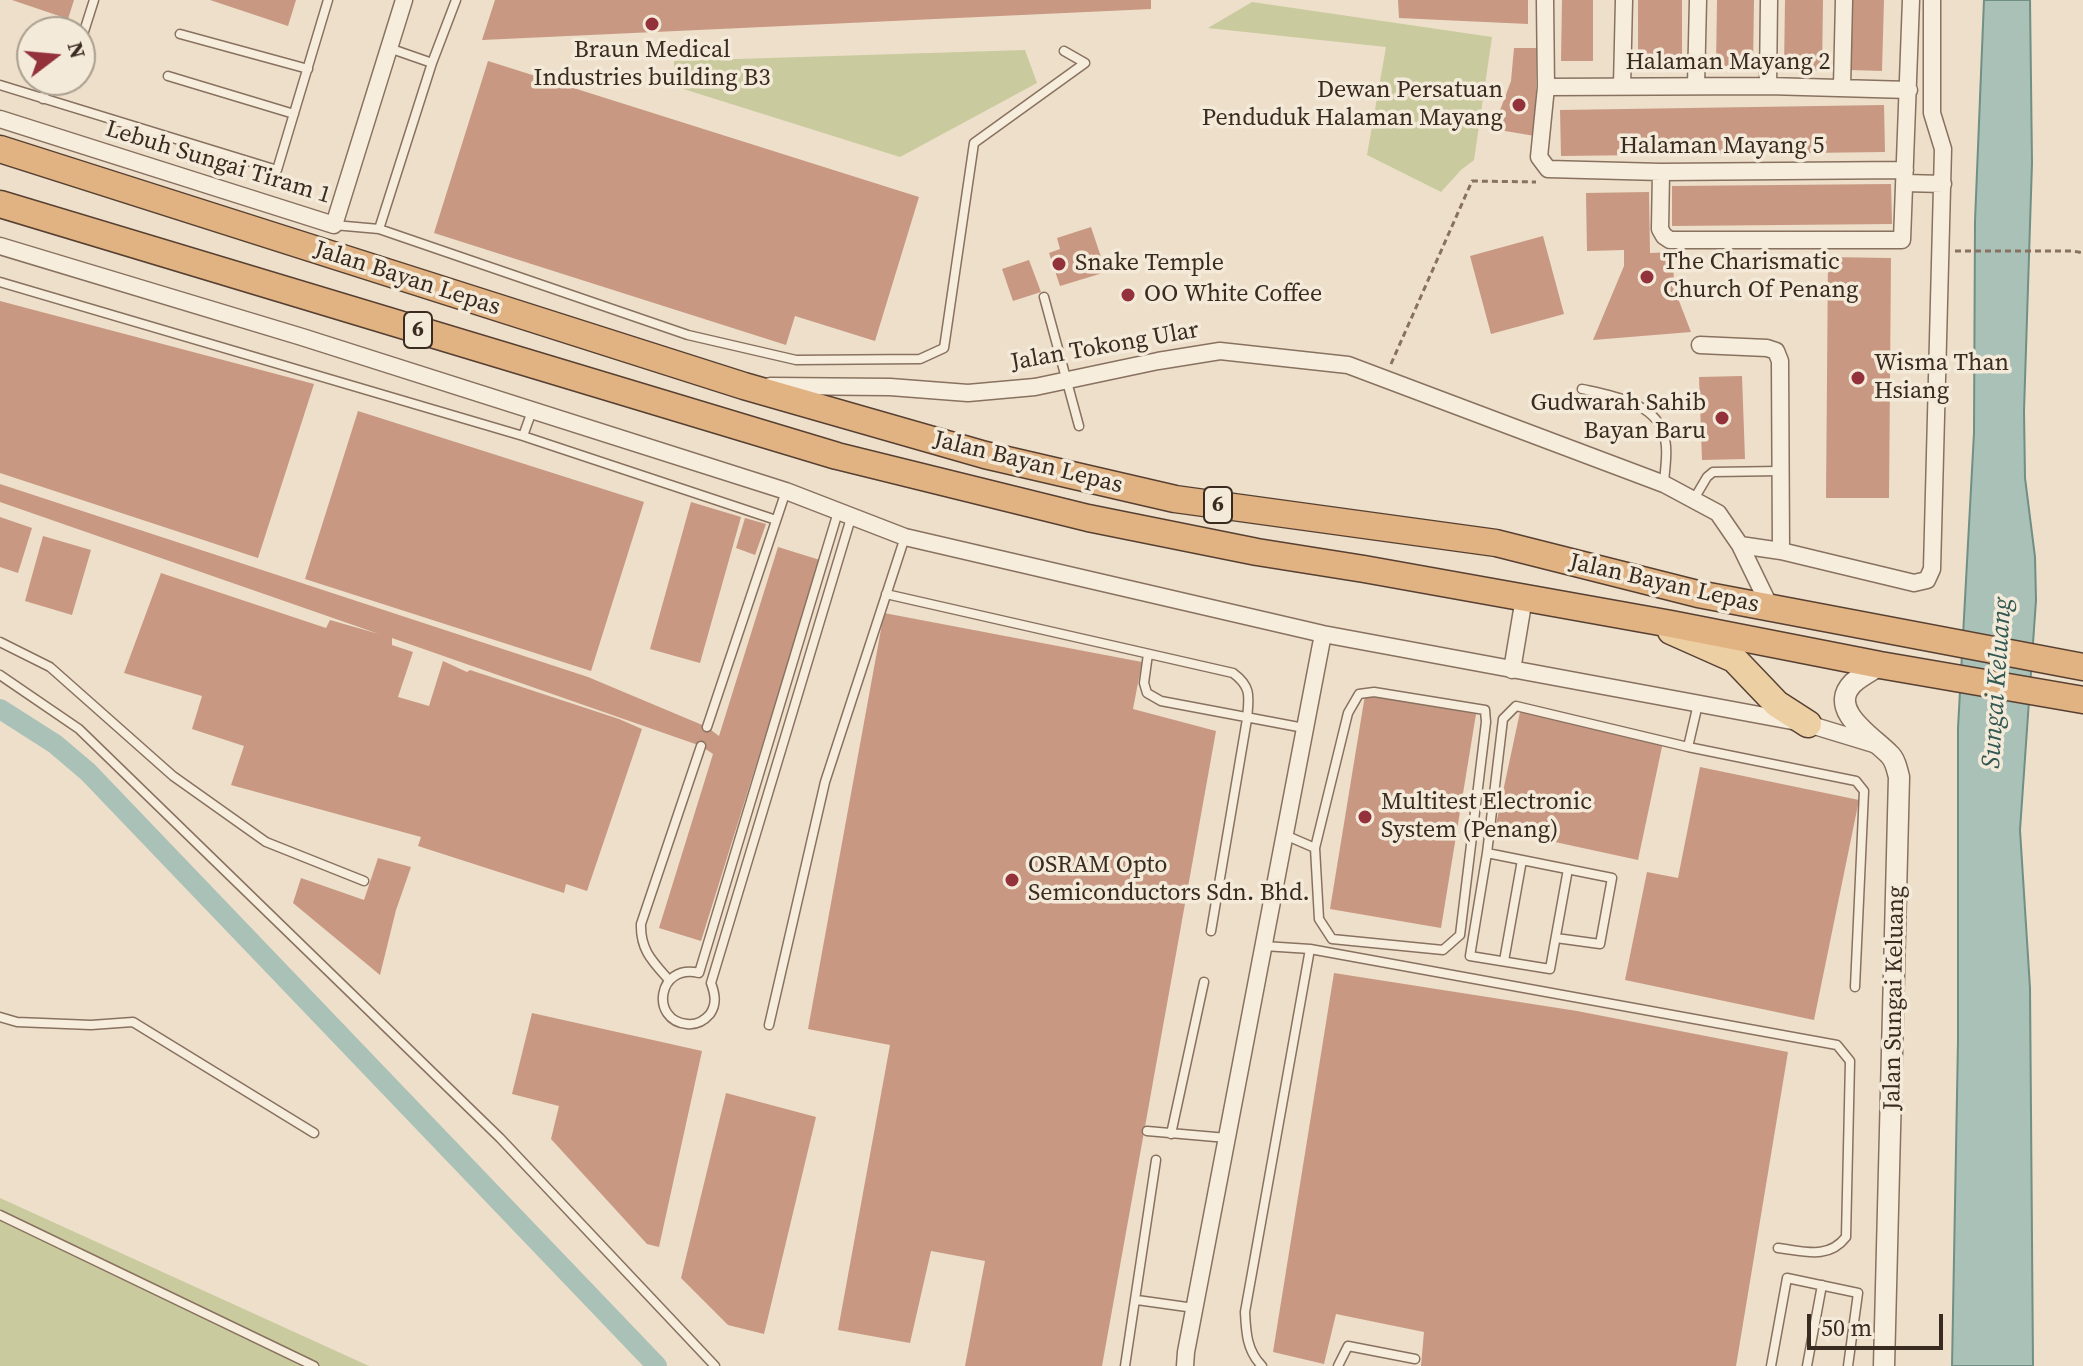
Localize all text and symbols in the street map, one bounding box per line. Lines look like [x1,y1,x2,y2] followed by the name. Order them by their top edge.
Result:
[643,15,661,33] marker: Braun Medical Industries building B3
[16,16,96,96] north arrow
[534,37,770,93] place label: Braun Medical Industries building B3
[61,38,94,62] text: N
[1625,49,1831,77] street label: Halaman Mayang 2
[1202,77,1503,133] place label: Dewan Persatuan Penduduk Halaman Mayang
[1510,96,1528,114] marker: Dewan Persatuan Penduduk Halaman Mayang
[102,115,334,211] street label: Lebuh Sungai Tiram 1
[1619,133,1825,161] street label: Halaman Mayang 5
[310,235,504,323] street label: Jalan Bayan Lepas
[1663,249,1858,305] place label: The Charismatic Church Of Penang
[1075,250,1224,278] place label: Snake Temple
[1050,255,1068,273] marker: Snake Temple
[1638,268,1656,286] marker: The Charismatic Church Of Penang
[1144,281,1322,309] place label: OO White Coffee
[1119,286,1137,304] marker: OO White Coffee
[404,312,432,348] road number: 6
[1009,316,1201,378] street label: Jalan Tokong Ular
[1874,350,2009,406] place label: Wisma Than Hsiang
[1849,369,1867,387] marker: Wisma Than Hsiang
[1530,390,1706,446] place label: Gudwarah Sahib Bayan Baru
[1713,409,1731,427] marker: Gudwarah Sahib Bayan Baru
[930,426,1126,500] street label: Jalan Bayan Lepas
[1204,487,1232,523] road number: 6
[1566,548,1762,620] street label: Jalan Bayan Lepas
[1976,596,2020,770] water label: Sungai Keluang
[1381,789,1592,845] place label: Multitest Electronic System (Penang)
[1356,808,1374,826] marker: Multitest Electronic System (Penang)
[1028,852,1310,908] place label: OSRAM Opto Semiconductors Sdn. Bhd.
[1003,871,1021,889] marker: OSRAM Opto Semiconductors Sdn. Bhd.
[1879,885,1911,1111] street label: Jalan Sungai Keluang
[1811,1298,1947,1348] scale bar
[1821,1311,1872,1344] text: 50 m

